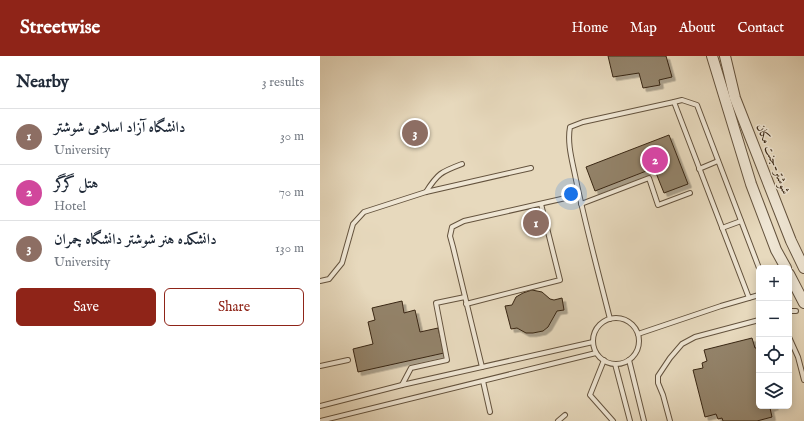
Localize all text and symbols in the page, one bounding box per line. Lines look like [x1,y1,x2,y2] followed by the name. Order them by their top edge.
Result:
[20,16,100,40] text: Streetwise
[572,19,608,37] text: Home
[630,19,657,37] text: Map
[679,19,715,37] text: About
[737,19,784,37] text: Contact
[16,72,69,93] text: Nearby
[262,74,304,91] text: 3 results
[54,118,186,137] text: دانشگاه آزاد اسلامی شوشتر
[402,118,428,148] pin: 3
[753,122,793,196] street label: شوشتر-جنت مکان
[27,128,31,145] text: 1
[280,128,304,145] text: 30 m
[54,142,110,159] text: University
[642,145,668,175] pin: 2
[54,174,98,193] text: هتل گرگر
[26,184,32,201] text: 2
[279,184,304,201] text: 70 m
[561,184,581,204] your location
[54,198,86,215] text: Hotel
[523,208,549,238] pin: 1
[54,230,217,249] text: دانشکده هنر شوشتر دانشگاه چمران
[27,240,31,257] text: 3
[275,240,304,257] text: 130 m
[54,254,110,271] text: University
[756,265,792,409] map controls
[756,265,792,301] button: +
[16,288,156,326] button: Save
[164,288,304,326] button: Share
[756,301,792,337] button: −
[756,337,792,373] button: locate
[756,373,792,409] button: layers

